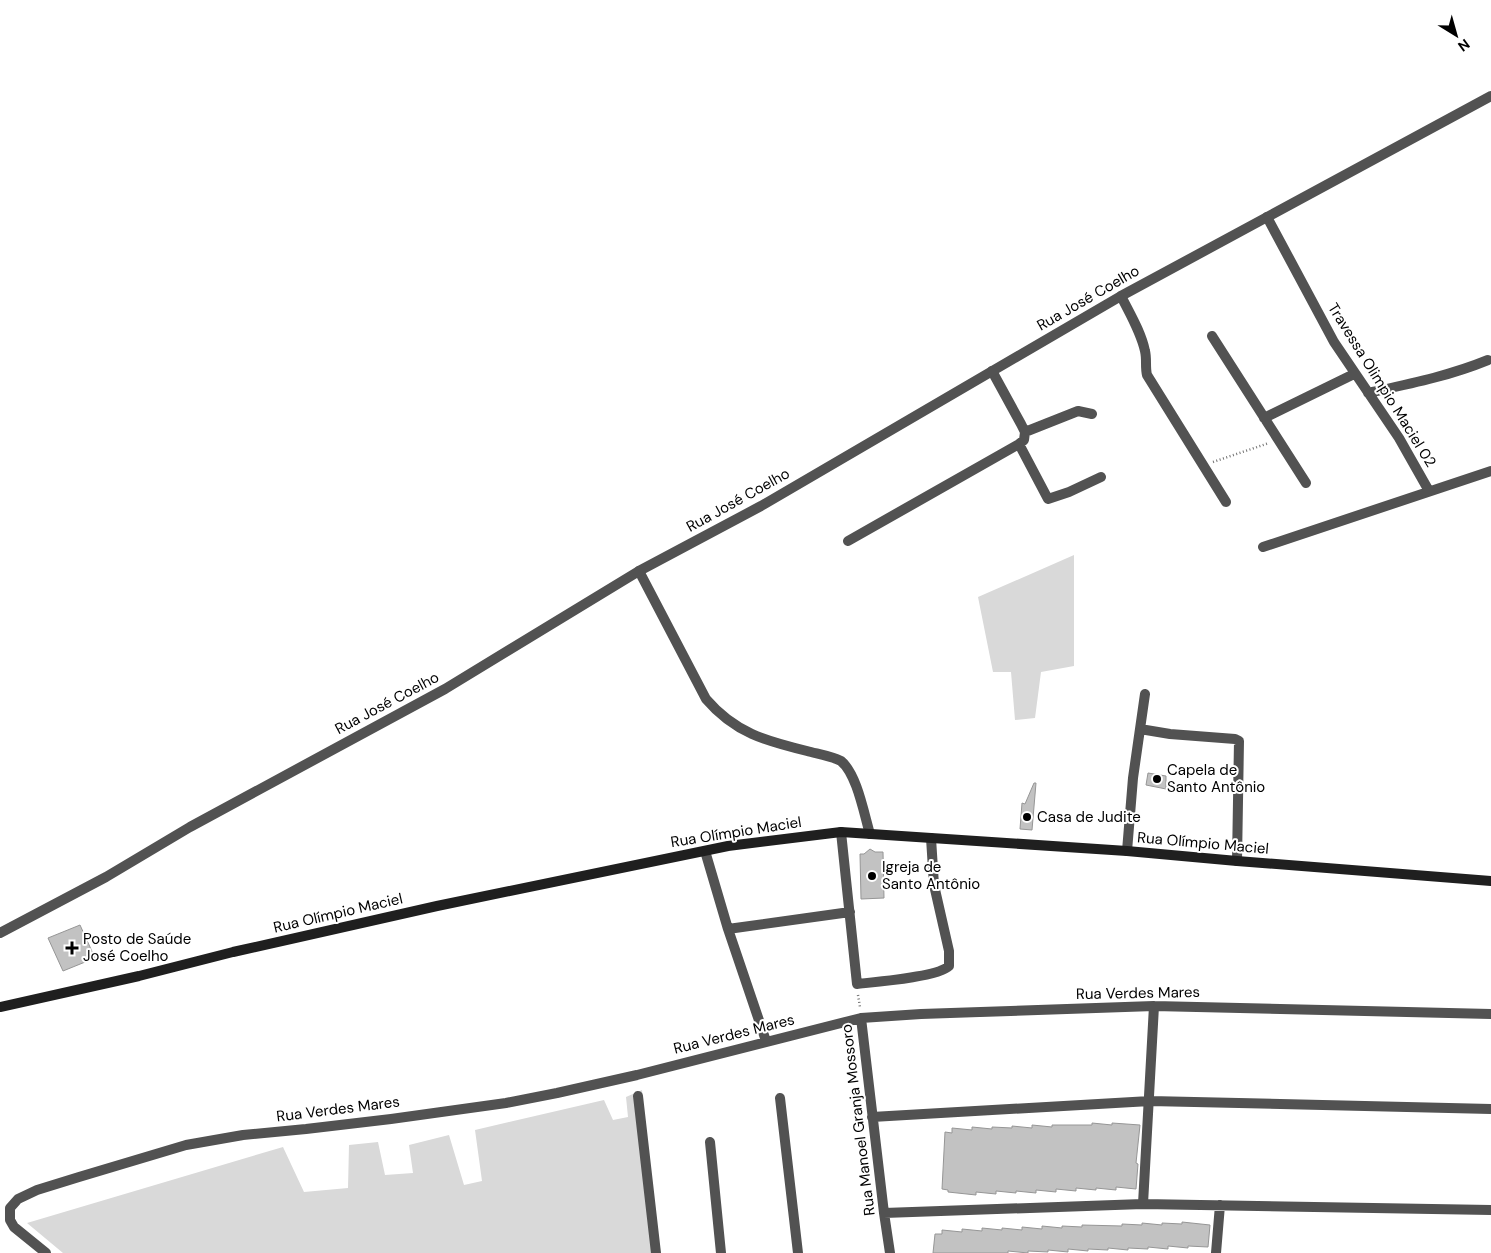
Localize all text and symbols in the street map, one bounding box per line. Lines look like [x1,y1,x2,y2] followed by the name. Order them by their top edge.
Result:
[1431,10,1481,60] north arrow
[1454,35,1473,56] text: N
[1033,261,1143,335] street label: Rua José Coelho
[1323,299,1441,471] street label: Travessa Olimpio Maciel 02
[683,463,793,537] street label: Rua José Coelho
[331,667,443,739] street label: Rua José Coelho
[1167,760,1265,797] place label: Capela de Santo Antônio
[1151,773,1163,785] marker: Capela de Santo Antônio
[1037,807,1141,827] place label: Casa de Judite
[1021,811,1033,823] marker: Casa de Judite
[669,812,803,852] street label: Rua Olímpio Maciel
[1136,827,1270,859] street label: Rua Olímpio Maciel
[882,857,980,894] place label: Igreja de Santo Antônio
[866,870,878,882] marker: Igreja de Santo Antônio
[271,888,405,938] street label: Rua Olímpio Maciel
[83,929,191,966] place label: Posto de Saúde José Coelho
[65,941,79,955] marker: Posto de Saúde José Coelho
[1076,982,1200,1004] street label: Rua Verdes Mares
[671,1009,797,1059] street label: Rua Verdes Mares
[836,1023,880,1217] street label: Rua Manoel Granja Mossoro
[275,1092,401,1126] street label: Rua Verdes Mares

